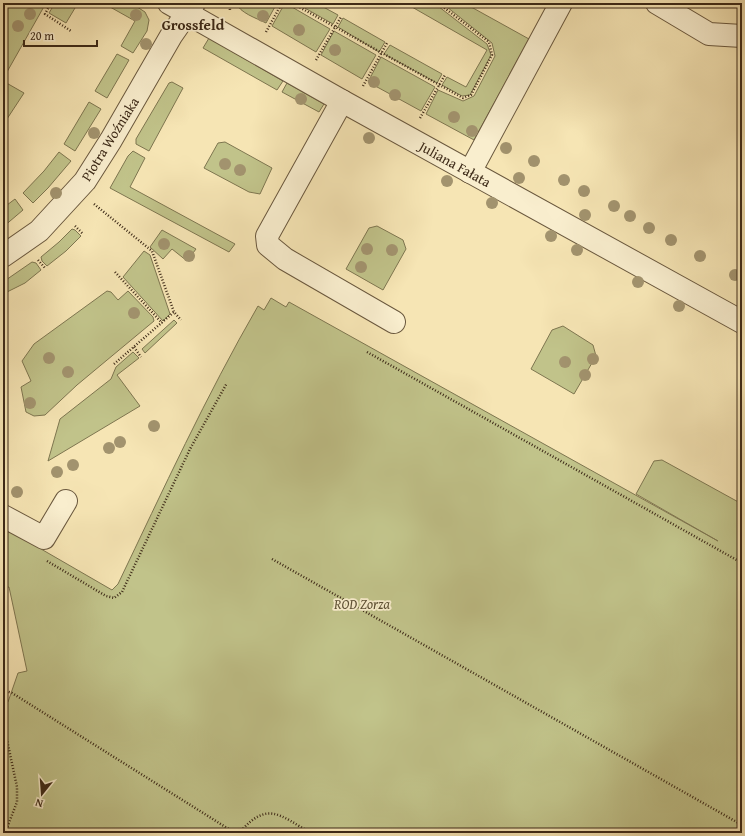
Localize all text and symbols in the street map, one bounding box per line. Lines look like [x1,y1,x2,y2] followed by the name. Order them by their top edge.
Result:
[162,14,225,35] district label: Grossfeld
[24,22,97,48] scale bar
[30,27,54,44] text: 20 m
[76,93,144,185] street label: Piotra Woźniaka
[414,135,495,192] street label: Juliana Fałata
[333,594,391,614] park label: ROD Zorza
[22,774,62,814] north arrow
[33,795,45,812] text: N

